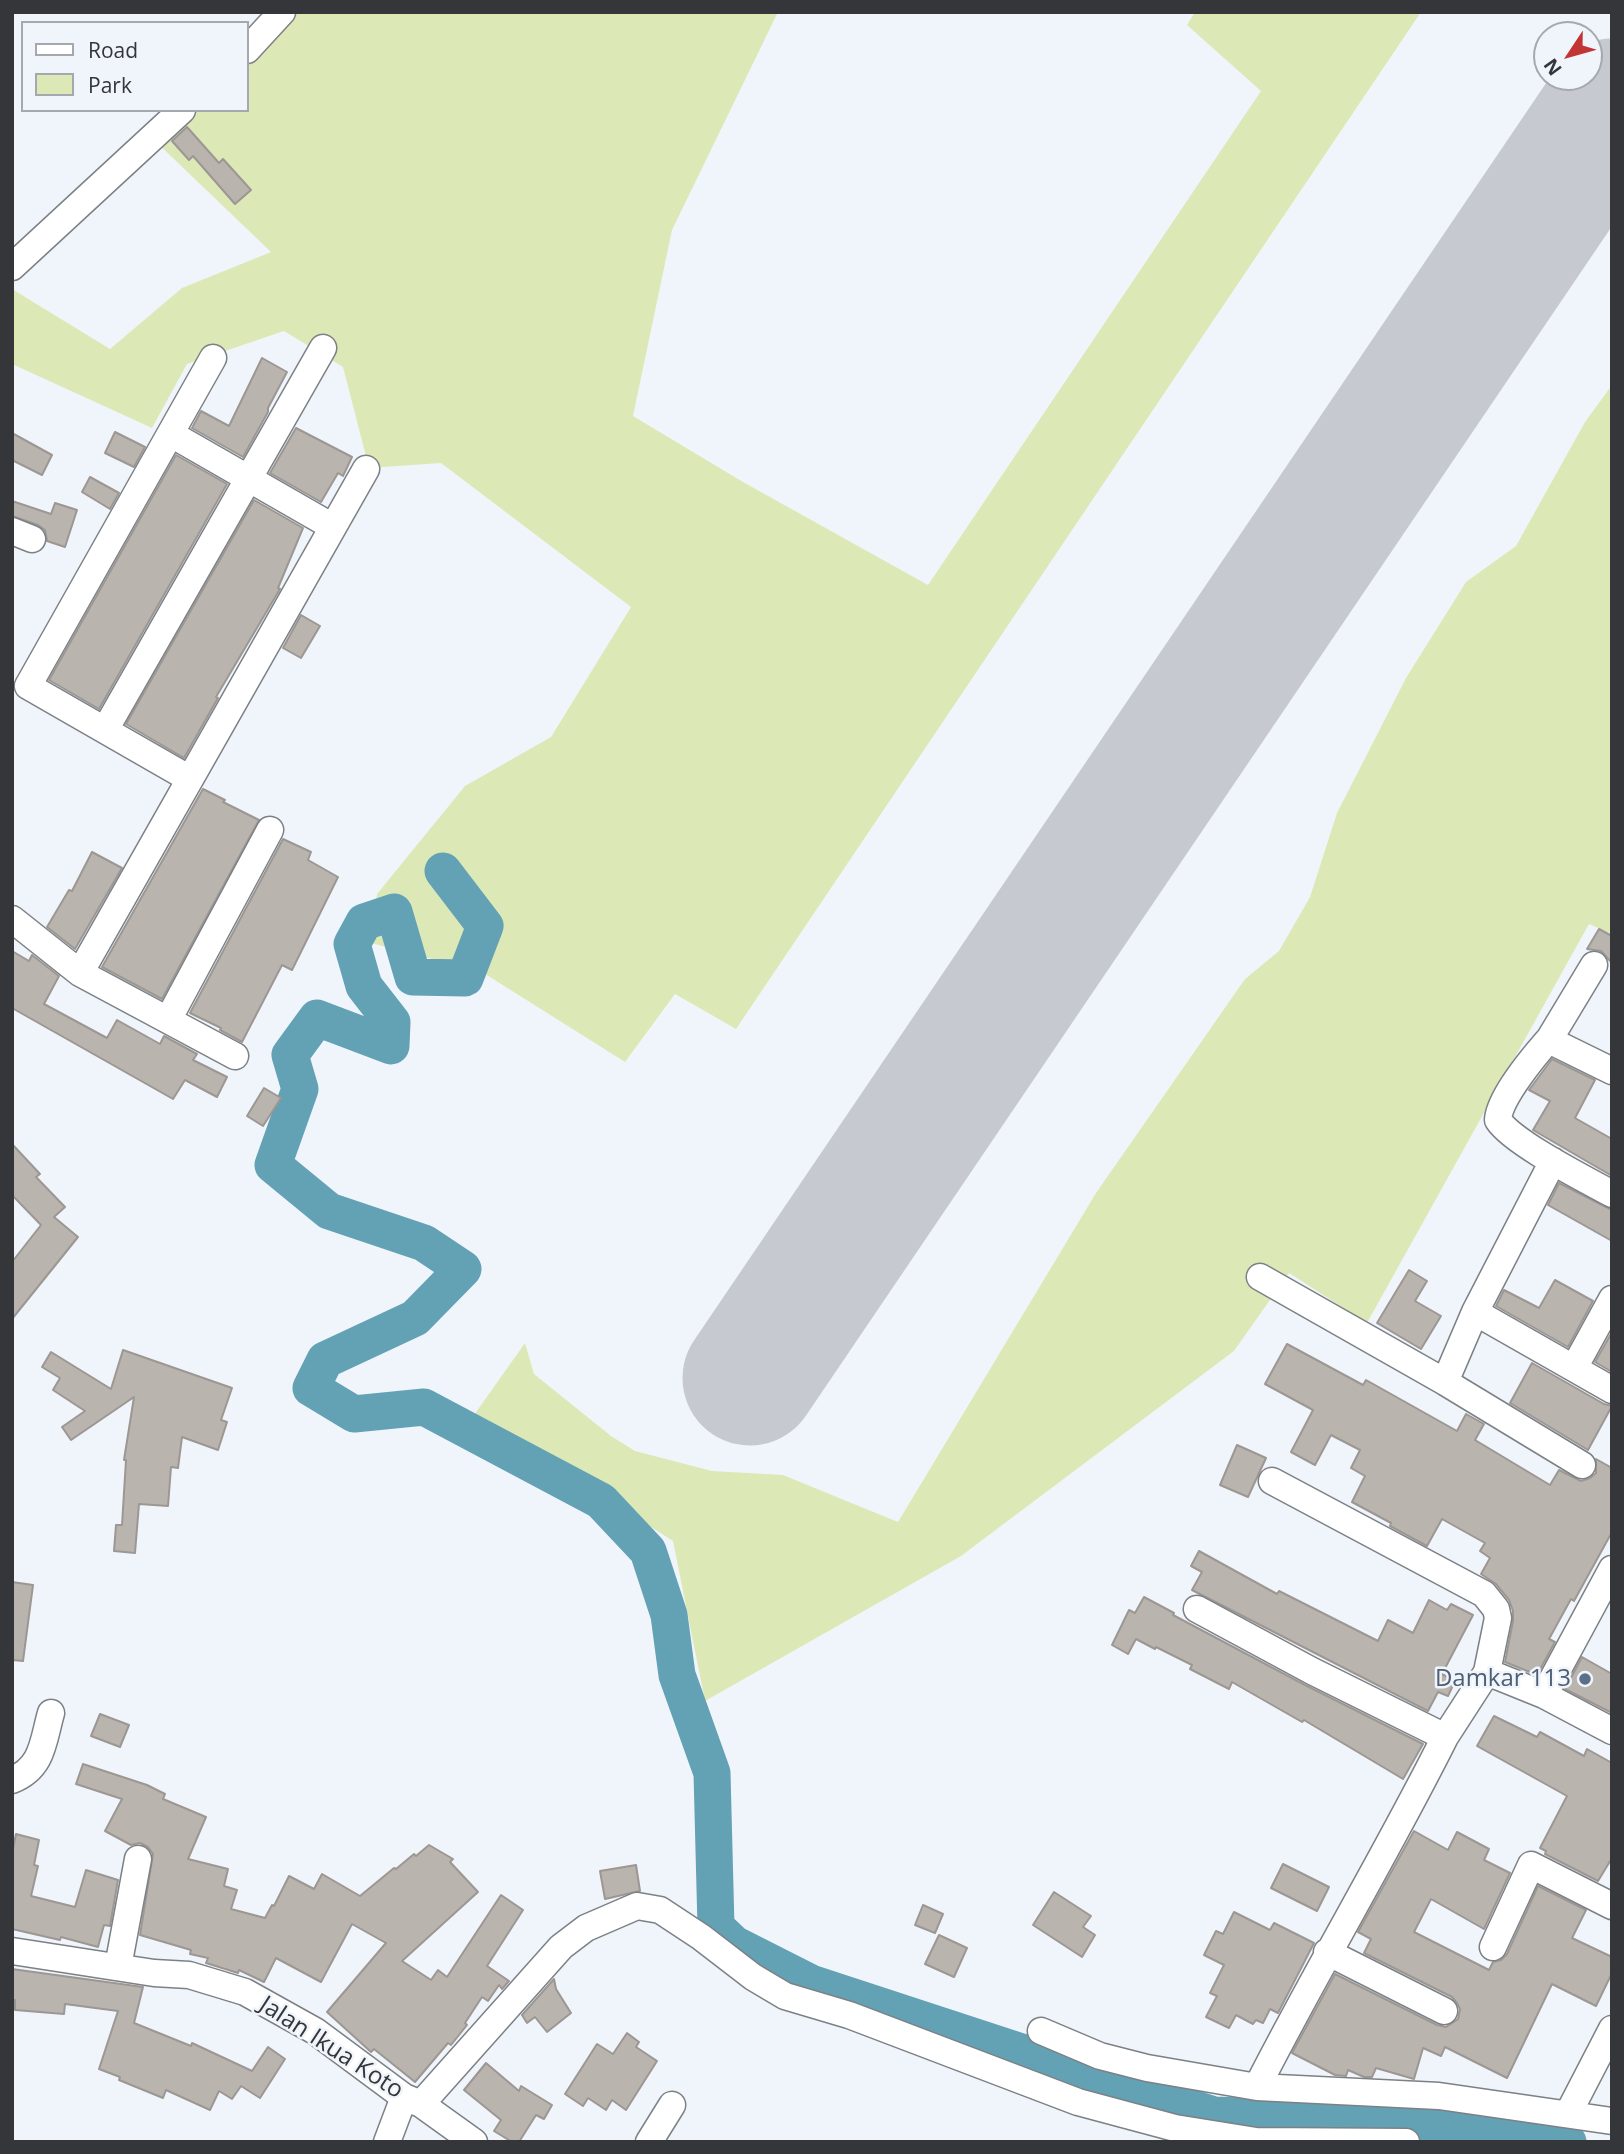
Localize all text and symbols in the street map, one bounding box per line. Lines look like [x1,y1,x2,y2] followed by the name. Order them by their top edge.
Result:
[21,21,248,112] legend
[1533,21,1603,91] north arrow
[88,36,138,64] text: Road
[1538,53,1568,81] text: N
[88,71,132,99] text: Park
[1435,1665,1571,1693] place label: Damkar 113
[1577,1671,1593,1687] marker: Damkar 113
[254,1991,408,2105] street label: Jalan Ikua Koto

